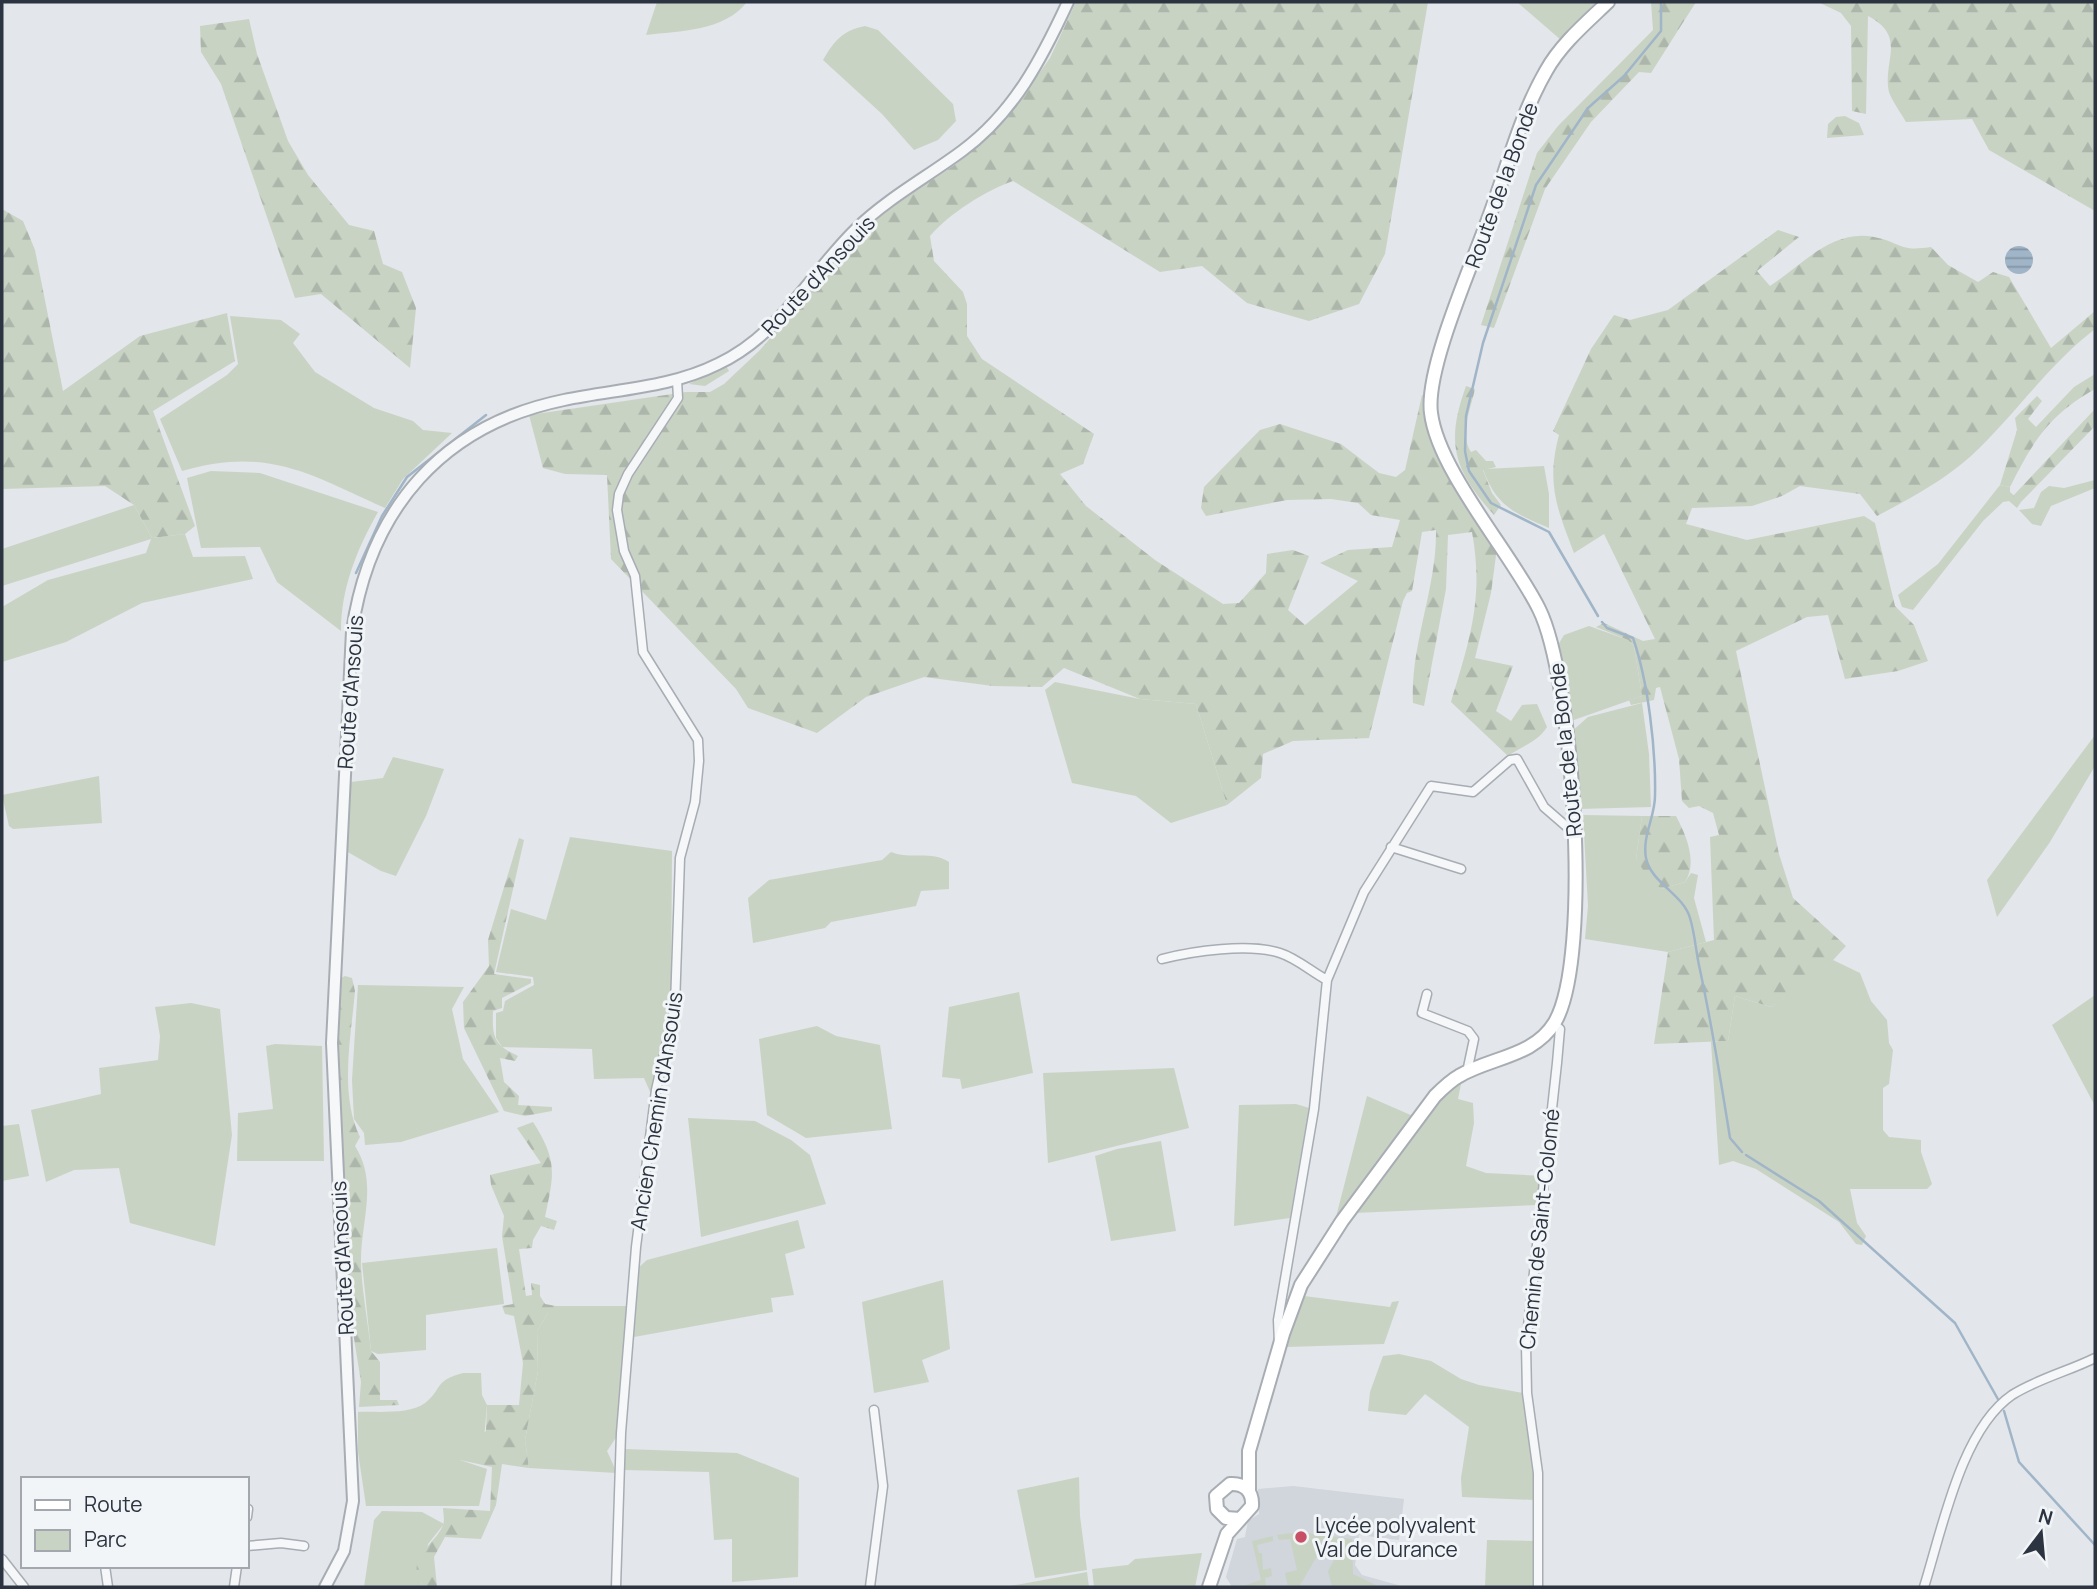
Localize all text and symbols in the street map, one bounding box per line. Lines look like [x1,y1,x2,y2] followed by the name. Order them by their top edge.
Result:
[1458,98,1544,272] street label: Route de la Bonde
[755,209,881,341] street label: Route d'Ansouis
[331,614,369,770] street label: Route d'Ansouis
[1542,662,1588,838] street label: Route de la Bonde
[623,990,689,1232] street label: Ancien Chemin d'Ansouis
[1512,1107,1566,1351] street label: Chemin de Saint-Colomé
[324,1180,360,1336] street label: Route d'Ansouis
[21,1477,248,1568] legend
[84,1490,142,1518] text: Route
[2006,1498,2076,1568] north arrow
[2036,1502,2056,1531] text: N
[1315,1511,1476,1563] place label: Lycée polyvalent Val de Durance
[84,1525,127,1553] text: Parc
[1293,1529,1309,1545] marker: Lycée polyvalent Val de Durance

